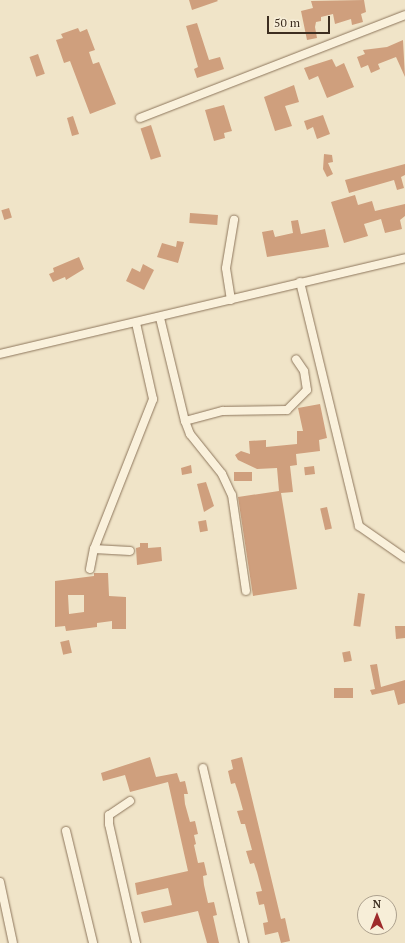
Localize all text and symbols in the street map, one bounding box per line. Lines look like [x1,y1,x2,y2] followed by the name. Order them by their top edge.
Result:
[269,8,332,34] scale bar
[274,15,300,30] text: 50 m
[357,895,397,935] north arrow
[373,897,381,911] text: N

